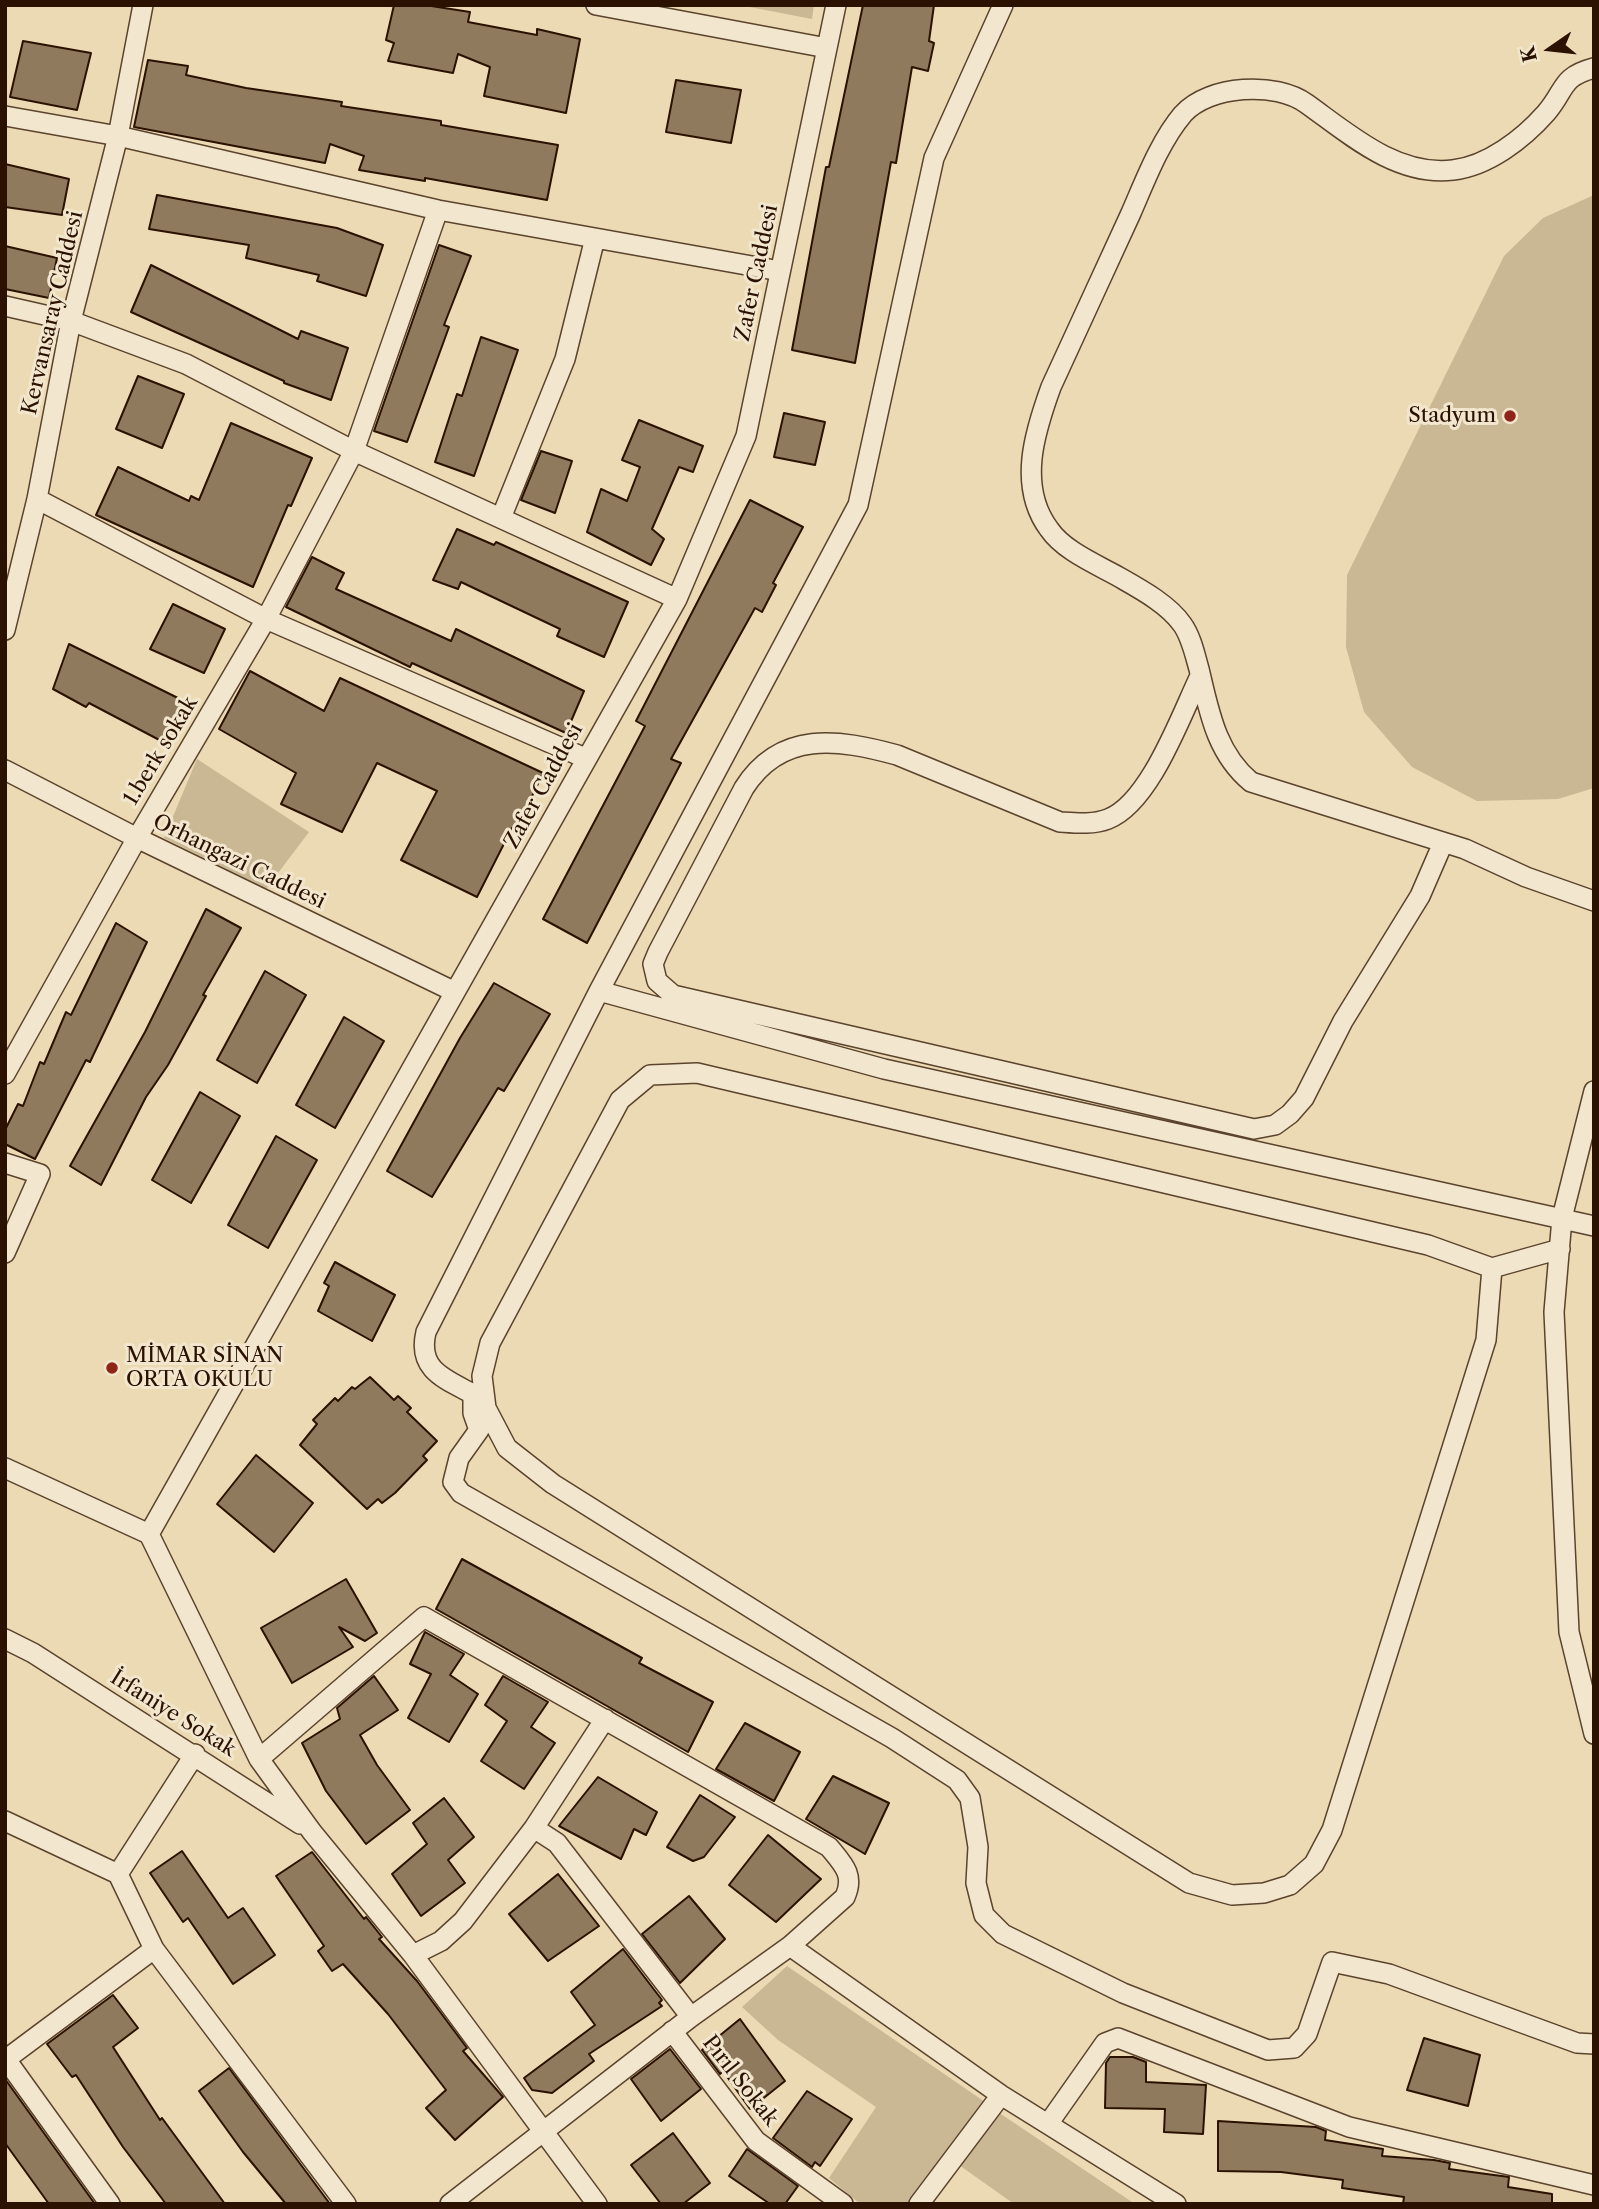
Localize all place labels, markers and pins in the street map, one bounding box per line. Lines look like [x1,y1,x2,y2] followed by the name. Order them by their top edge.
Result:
[1408,403,1496,429] place label: Stadyum
[1502,408,1518,424] marker: Stadyum
[126,1343,283,1393] place label: MİMAR SİNAN ORTA OKULU
[104,1360,120,1376] marker: MİMAR SİNAN ORTA OKULU

